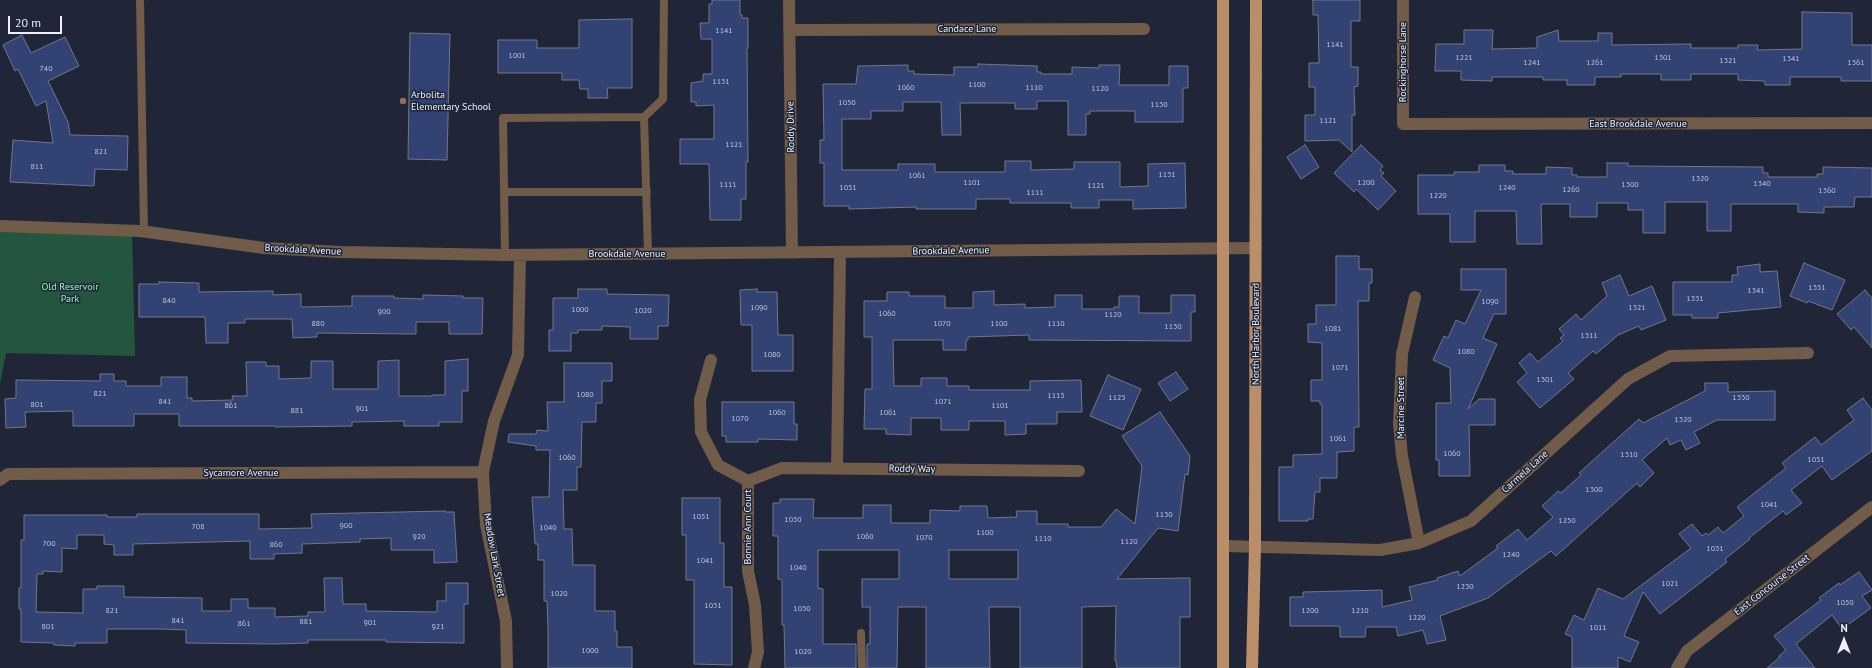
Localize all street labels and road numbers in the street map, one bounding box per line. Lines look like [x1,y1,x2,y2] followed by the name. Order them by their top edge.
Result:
[1397,22,1409,102] street label: Rockinghorse Lane
[938,23,996,35] street label: Candace Lane
[785,101,797,153] street label: Roddy Drive
[1589,118,1687,130] street label: East Brookdale Avenue
[264,242,342,258] street label: Brookdale Avenue
[912,244,990,258] street label: Brookdale Avenue
[589,248,665,260] street label: Brookdale Avenue
[1250,283,1262,385] street label: North Harbor Boulevard
[1395,377,1407,439] street label: Marcine Street
[1499,448,1551,496] street label: Carmela Lane
[889,463,935,475] street label: Roddy Way
[203,467,279,479] street label: Sycamore Avenue
[742,489,754,565] street label: Bonnie Ann Court
[481,512,507,598] street label: Meadow Lark Street
[1732,552,1812,618] street label: East Concourse Street

